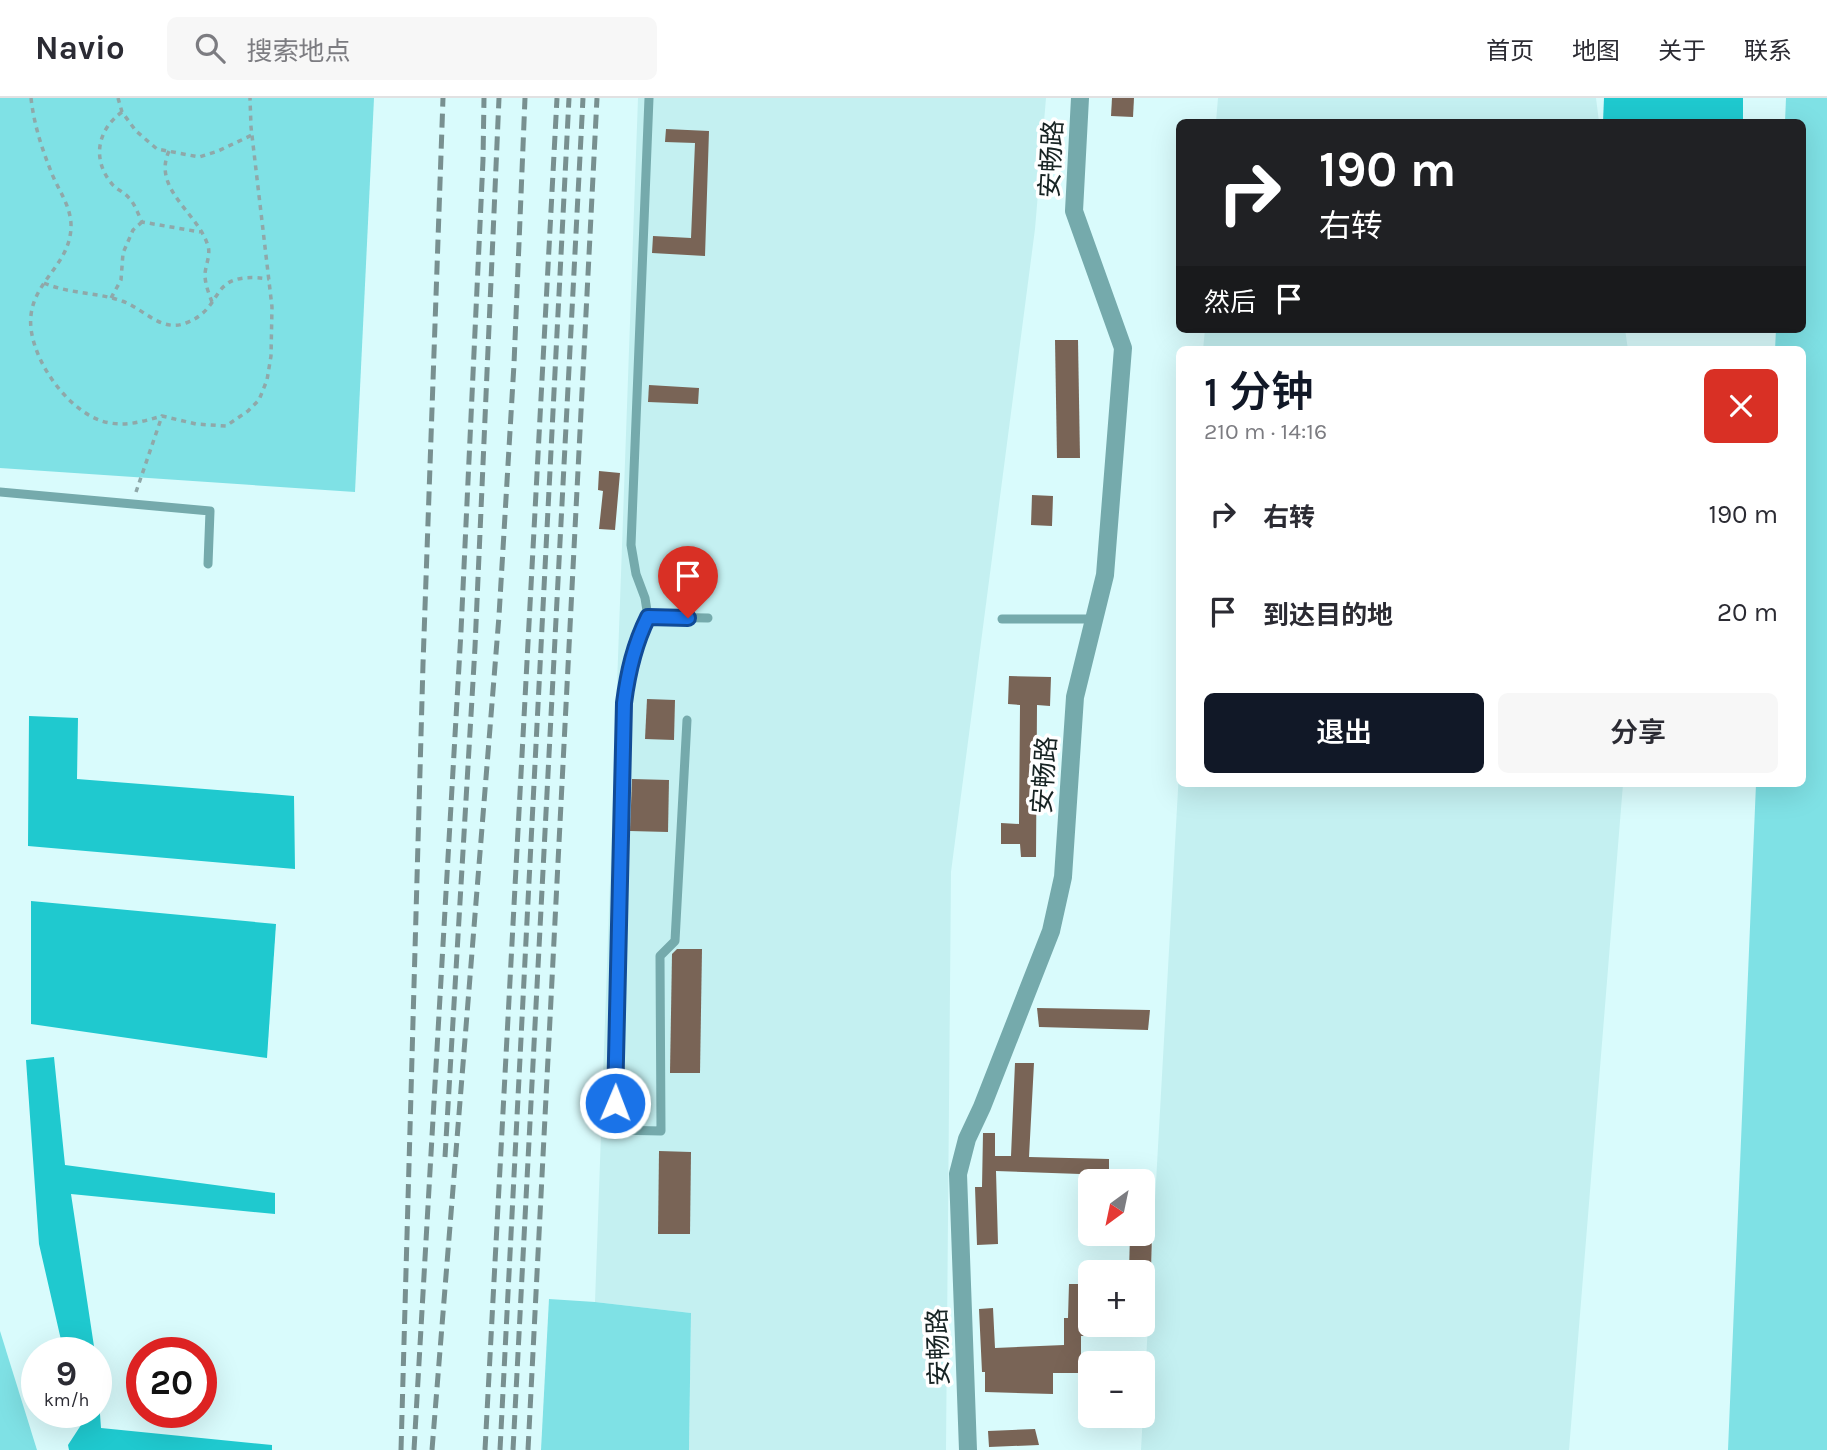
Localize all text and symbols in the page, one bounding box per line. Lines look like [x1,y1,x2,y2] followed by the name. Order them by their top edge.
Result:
[167,17,657,80] search box
[35,29,125,67] text: Navio
[191,29,229,67] icon: search
[247,36,351,67] text: 搜索地点
[1486,37,1534,65] text: 首页
[1572,37,1620,65] text: 地图
[1658,37,1706,65] text: 关于
[1744,37,1792,65] text: 联系
[1034,119,1069,199] street label: 安畅路
[1319,141,1456,198] text: 190 m
[1204,147,1295,238] icon: right
[1319,208,1383,245] text: 右转
[1270,280,1308,318] icon: arrive
[1204,287,1256,318] text: 然后
[1204,367,1313,417] text: 1 分钟
[1704,369,1778,443] button: close
[1204,418,1327,445] text: 210 m · 14:16
[1204,495,1242,533] icon: right
[1708,499,1778,530] text: 190 m
[1263,502,1315,533] text: 右转
[658,546,718,618] pin
[669,557,707,595] icon: arrive
[1204,593,1242,631] icon: arrive
[1717,597,1778,628] text: 20 m
[1263,600,1393,631] text: 到达目的地
[1204,693,1484,773] button: 退出
[1498,693,1778,773] button: 分享
[1026,735,1063,815] street label: 安畅路
[578,1066,652,1140] position arrow
[1078,1169,1155,1246] north arrow
[1078,1169,1155,1428] map controls
[1078,1260,1155,1337] button: +
[922,1307,955,1387] street label: 安畅路
[126,1337,217,1428] speed limit sign: 20
[1078,1351,1155,1428] button: −
[56,1353,77,1394] text: 9
[44,1389,89,1411] text: km/h

